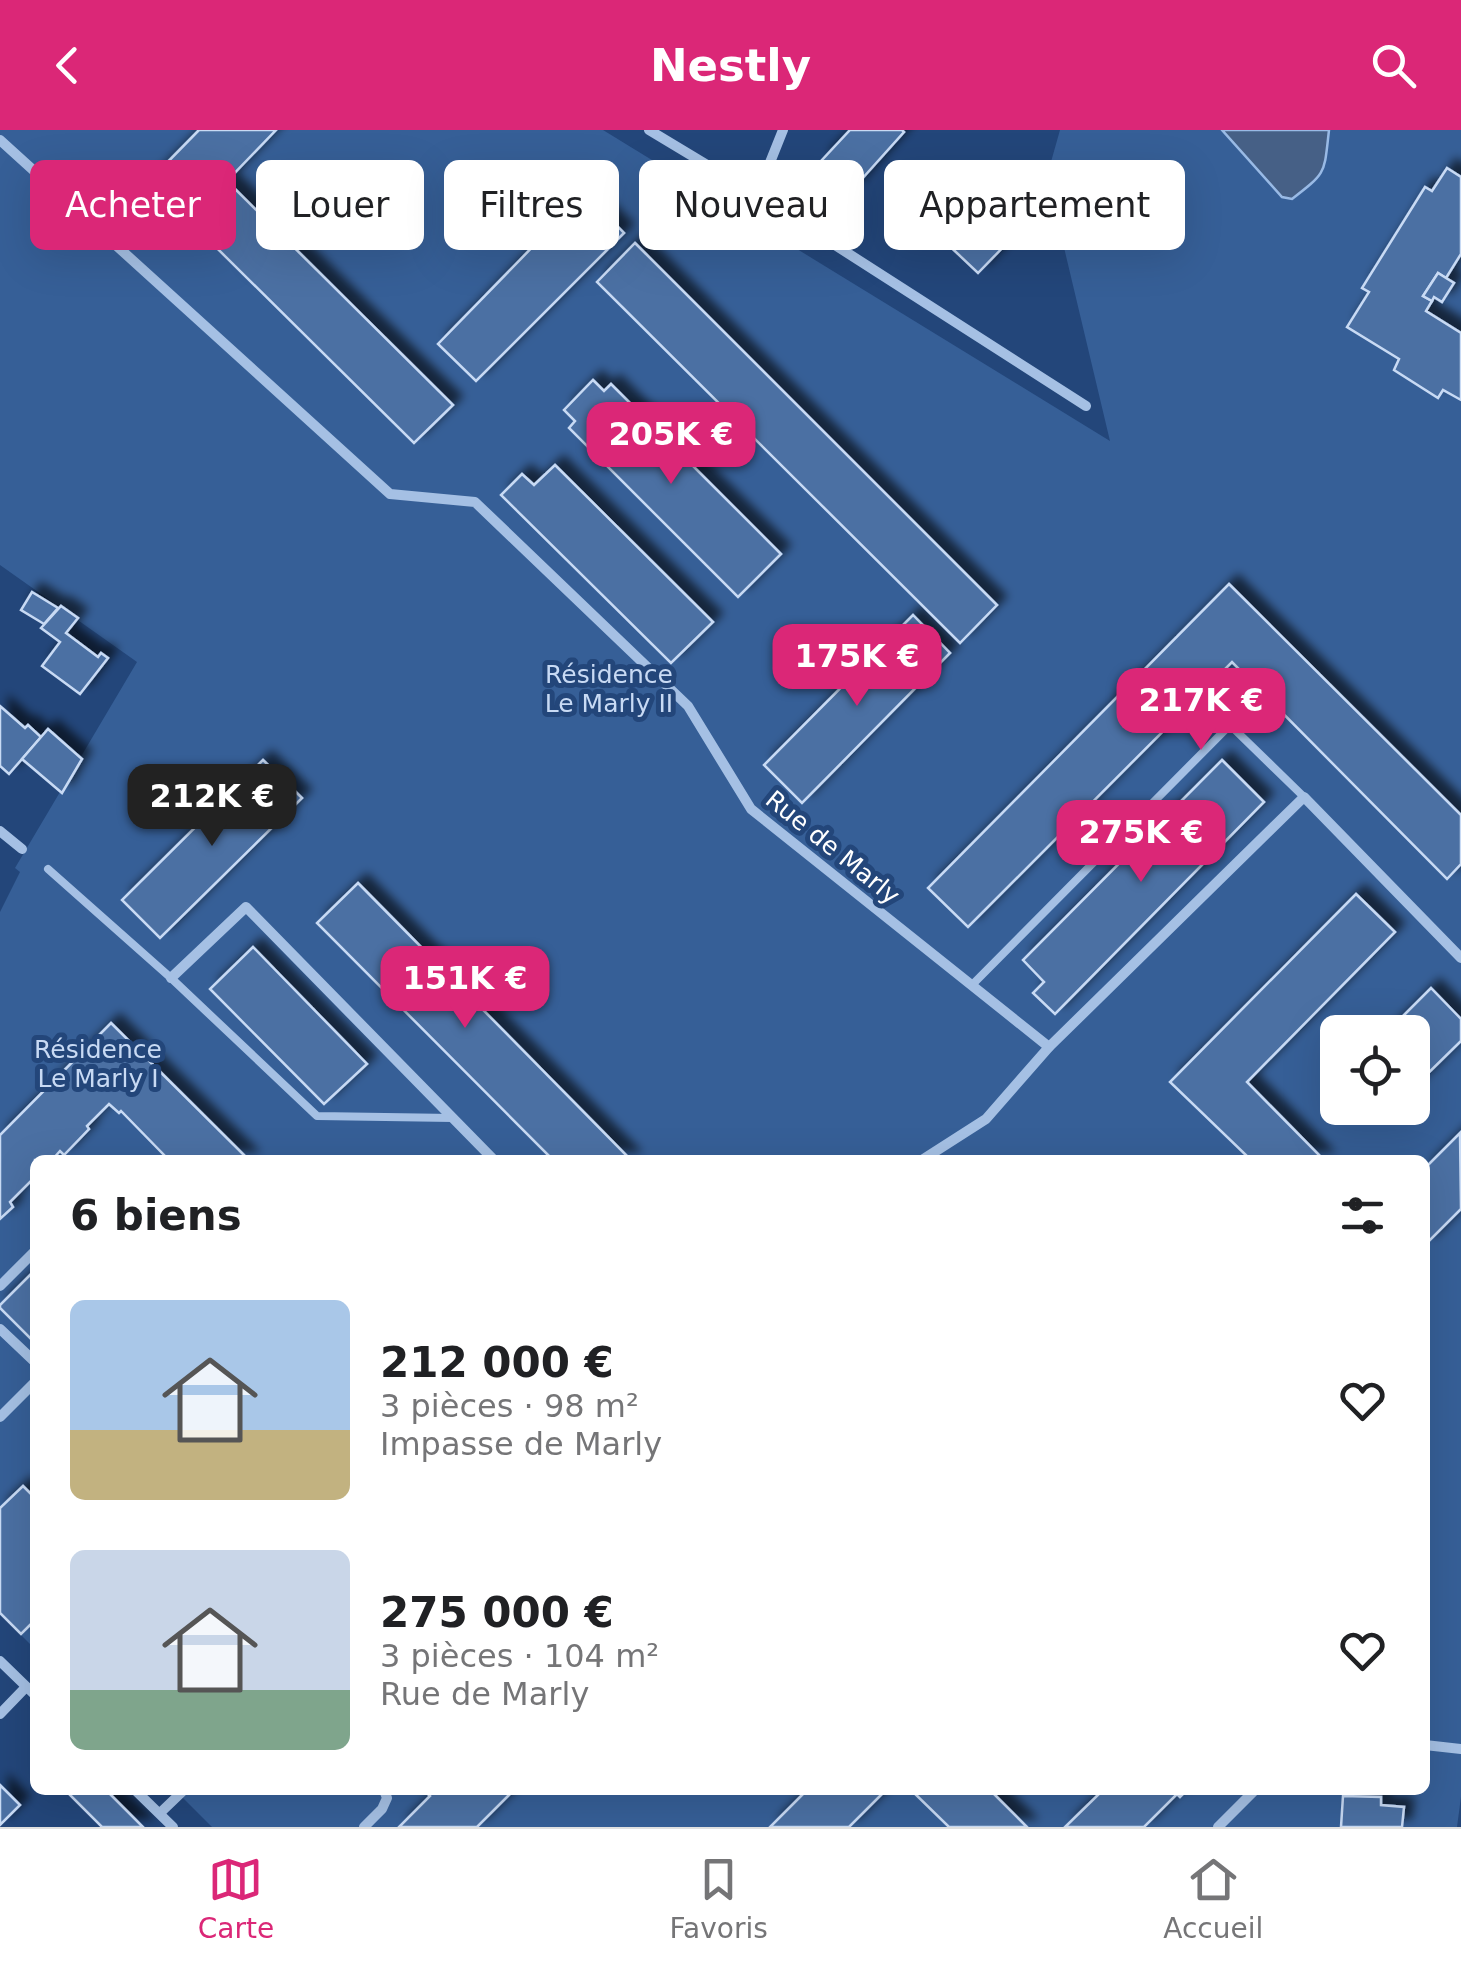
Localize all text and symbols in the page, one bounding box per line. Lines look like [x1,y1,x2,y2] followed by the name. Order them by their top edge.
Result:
[40,38,95,93] icon: back
[1366,38,1421,93] icon: search
[650,39,811,92] text: Nestly
[30,160,236,250] chip: Acheter
[256,160,424,250] chip: Louer
[444,160,619,250] chip: Filtres
[639,160,864,250] chip: Nouveau
[884,160,1185,250] chip: Appartement
[590,402,752,487] pin: 205K €
[609,415,734,453] text: 205K €
[776,624,938,709] pin: 175K €
[795,637,920,675] text: 175K €
[545,660,673,718] park label: Résidence Le Marly II
[1120,668,1282,753] pin: 217K €
[1139,681,1264,719] text: 217K €
[131,764,293,849] pin: 212K €
[150,777,275,815] text: 212K €
[760,785,906,910] street label: Rue de Marly
[1060,800,1222,885] pin: 275K €
[1079,813,1204,851] text: 275K €
[384,946,546,1031] pin: 151K €
[403,959,528,997] text: 151K €
[1320,1015,1430,1125] map controls
[1320,1015,1430,1125] button: locate
[34,1035,162,1093] park label: Résidence Le Marly I
[1335,1188,1390,1243] icon: filters
[70,1191,242,1240] text: 6 biens
[380,1338,614,1387] text: 212 000 €
[150,1340,270,1460] icon: home
[1335,1373,1390,1428] icon: heart
[380,1387,639,1425] text: 3 pièces · 98 m²
[380,1425,662,1463] text: Impasse de Marly
[380,1588,614,1637] text: 275 000 €
[150,1590,270,1710] icon: home
[1335,1623,1390,1678] icon: heart
[380,1637,659,1675] text: 3 pièces · 104 m²
[380,1675,589,1713] text: Rue de Marly
[198,1852,274,1945] tab: Carte
[670,1852,768,1945] tab: Favoris
[1163,1852,1263,1945] tab: Accueil

